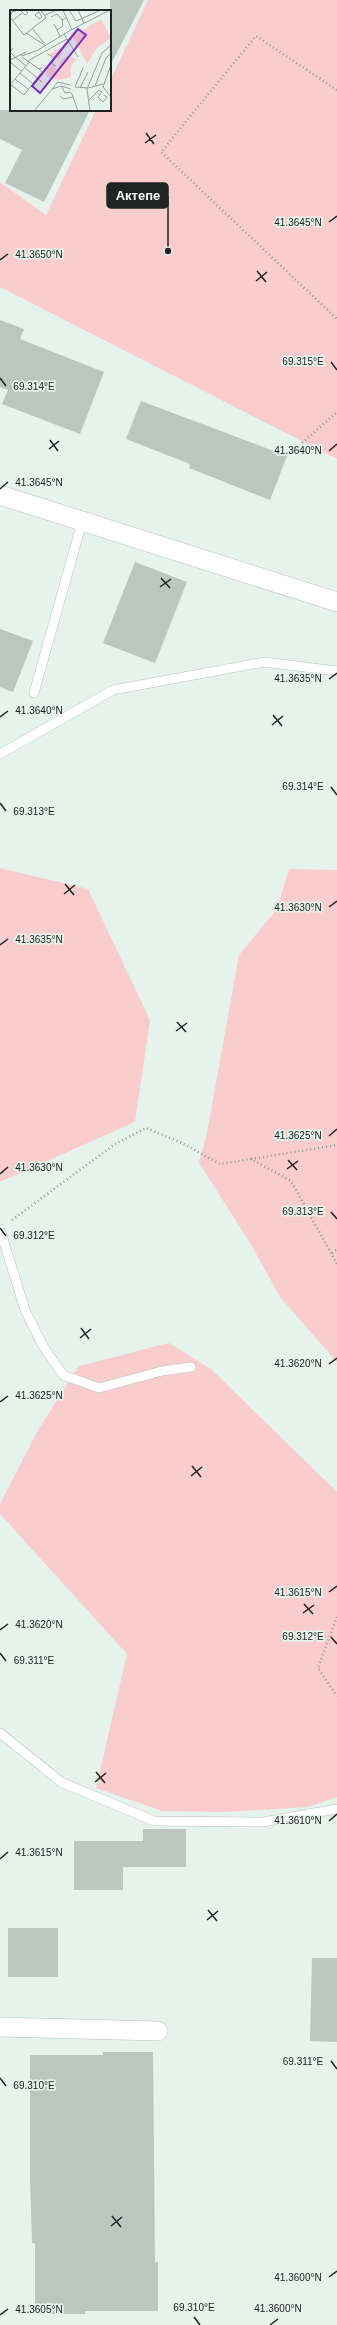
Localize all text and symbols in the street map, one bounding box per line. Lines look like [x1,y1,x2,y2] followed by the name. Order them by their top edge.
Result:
[10,10,111,111] inset map
[107,183,168,208] callout: Актепе
[116,188,160,203] text: Актепе
[274,217,322,228] text: 41.3645°N
[15,249,63,260] text: 41.3650°N
[282,356,324,367] text: 69.315°E
[13,381,55,392] text: 69.314°E
[274,445,322,456] text: 41.3640°N
[15,477,63,488] text: 41.3645°N
[274,673,322,684] text: 41.3635°N
[15,705,63,716] text: 41.3640°N
[282,781,324,792] text: 69.314°E
[13,806,55,817] text: 69.313°E
[274,902,322,913] text: 41.3630°N
[15,934,63,945] text: 41.3635°N
[274,1130,322,1141] text: 41.3625°N
[15,1162,63,1173] text: 41.3630°N
[282,1206,324,1217] text: 69.313°E
[13,1230,55,1241] text: 69.312°E
[274,1358,322,1369] text: 41.3620°N
[15,1390,63,1401] text: 41.3625°N
[274,1587,322,1598] text: 41.3615°N
[15,1619,63,1630] text: 41.3620°N
[282,1631,324,1642] text: 69.312°E
[14,1655,55,1666] text: 69.311°E
[274,1815,322,1826] text: 41.3610°N
[15,1847,63,1858] text: 41.3615°N
[283,2056,324,2067] text: 69.311°E
[13,2080,55,2091] text: 69.310°E
[274,2272,322,2283] text: 41.3600°N
[173,2302,215,2313] text: 69.310°E
[254,2303,302,2314] text: 41.3600°N
[15,2304,63,2315] text: 41.3605°N

